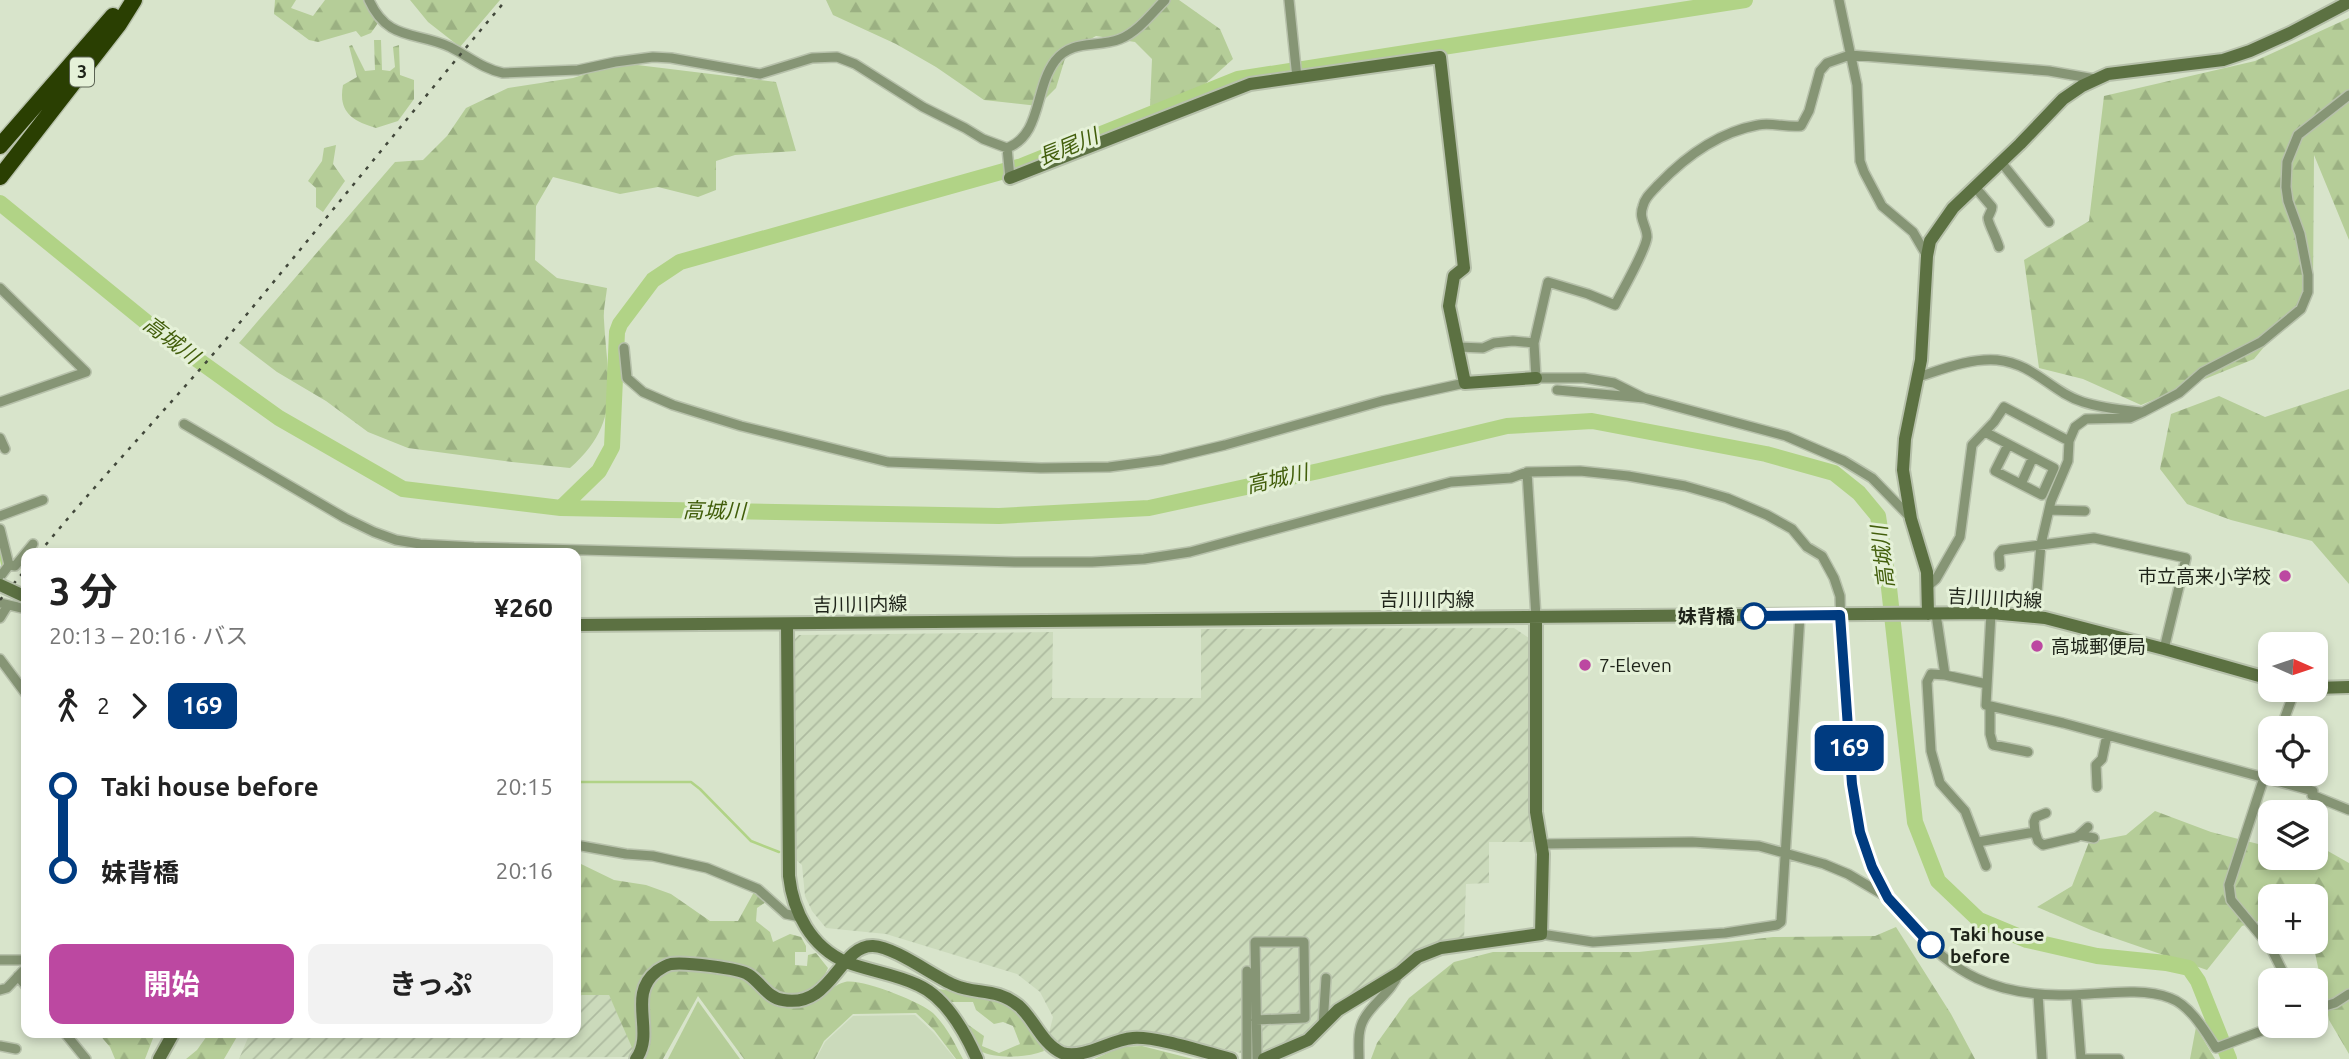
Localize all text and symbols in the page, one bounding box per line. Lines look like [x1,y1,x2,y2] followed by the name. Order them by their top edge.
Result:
[70,58,94,86] road number: 3
[1034,122,1103,169] water label: 長尾川
[139,311,206,369] water label: 高城川
[1243,459,1312,497] water label: 高城川
[682,497,748,523] water label: 高城川
[1866,522,1898,590] water label: 高城川
[2138,565,2271,587] place label: 市立高来小学校
[2277,568,2293,584] marker: 市立高来小学校
[49,570,117,612] text: 3 分
[1947,585,2043,611] street label: 吉川川内線
[1379,588,1475,610] street label: 吉川川内線
[812,592,908,616] street label: 吉川川内線
[494,593,553,622] text: ¥260
[1741,603,1767,629] marker: 妹背橋
[1678,605,1735,627] place label: 妹背橋
[49,623,248,648] text: 20:13 – 20:16 · バス
[2258,632,2328,702] north arrow
[2258,632,2328,1038] map controls
[2051,635,2146,657] place label: 高城郵便局
[2029,638,2045,654] marker: 高城郵便局
[1599,654,1672,676] place label: 7-Eleven
[1577,657,1593,673] marker: 7-Eleven
[49,687,87,725] icon: walk
[120,687,158,725] icon: forward
[182,692,223,719] text: 169
[97,693,110,718] text: 2
[2258,716,2328,786] button: locate
[1809,725,1889,771] line badge: 169
[1829,734,1869,761] text: 169
[101,772,319,801] text: Taki house before
[495,774,553,799] text: 20:15
[2258,800,2328,870] button: layers
[101,858,179,887] text: 妹背橋
[495,858,553,883] text: 20:16
[2258,884,2328,954] button: +
[1950,923,2045,967] place label: Taki house before
[1918,932,1944,958] marker: Taki house before
[49,944,294,1024] button: 開始
[308,944,553,1024] button: きっぷ
[2258,968,2328,1038] button: −

